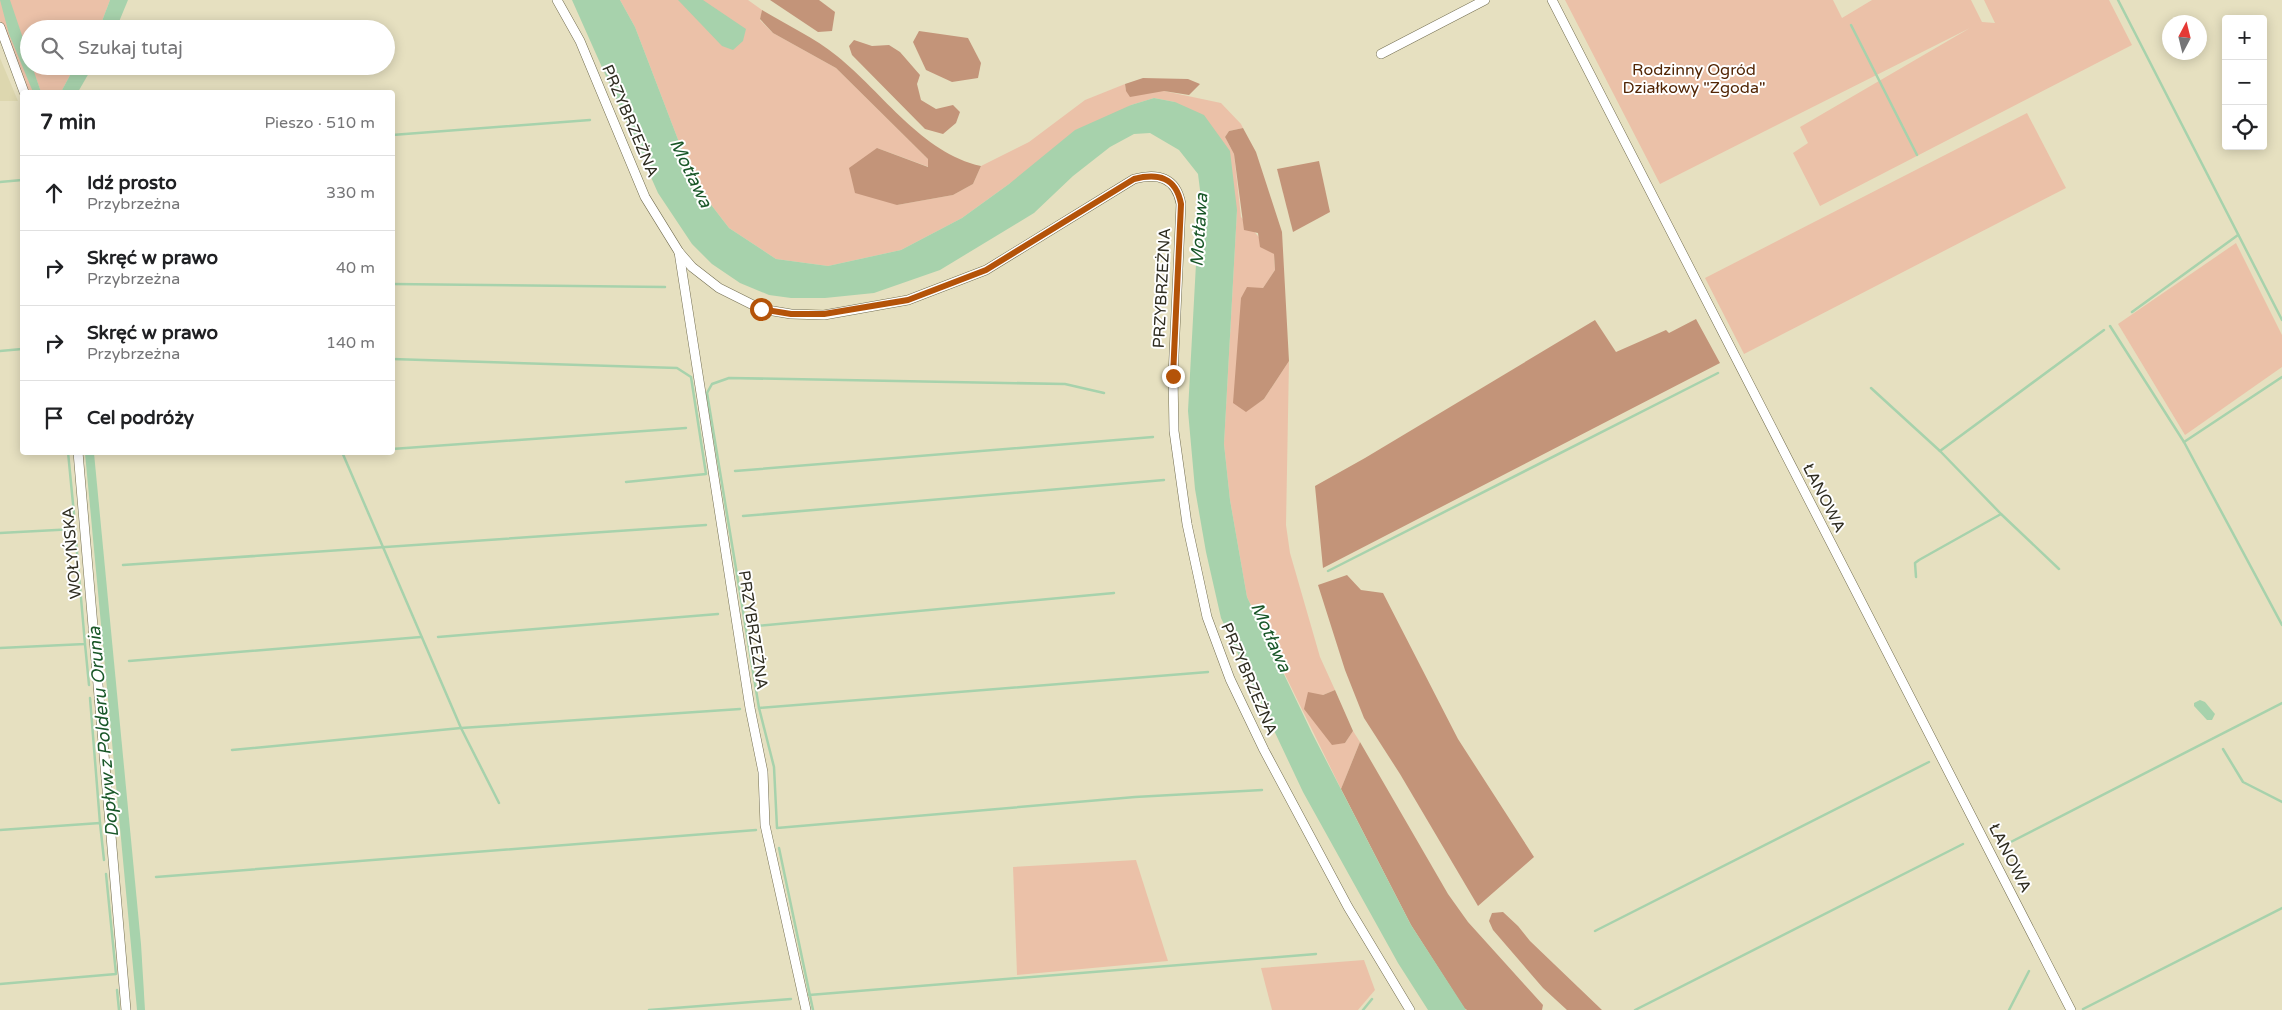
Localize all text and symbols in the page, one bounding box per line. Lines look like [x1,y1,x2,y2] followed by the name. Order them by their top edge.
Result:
[2162,15,2207,60] north arrow
[2222,15,2267,150] map controls
[2222,15,2267,60] button: +
[20,20,395,75] search box
[38,34,66,62] icon: search
[78,37,183,59] text: Szukaj tutaj
[1623,60,1766,98] park label: Rodzinny Ogród Działkowy "Zgoda"
[2222,60,2267,105] button: −
[597,62,663,180] street label: PRZYBRZEŻNA
[2222,105,2267,150] button: locate
[40,110,96,135] text: 7 min
[264,113,375,133] text: Pieszo · 510 m
[665,135,717,212] water label: Motława
[87,172,177,194] text: Idź prosto
[40,179,68,207] icon: ahead
[326,183,375,203] text: 330 m
[1185,192,1213,268] water label: Motława
[87,194,180,214] text: Przybrzeżna
[1149,227,1175,349] street label: PRZYBRZEŻNA
[87,247,218,269] text: Skręć w prawo
[40,254,68,282] icon: right
[336,258,375,278] text: 40 m
[87,269,180,289] text: Przybrzeżna
[750,298,773,321] route start
[87,322,218,344] text: Skręć w prawo
[40,329,68,357] icon: right
[326,333,375,353] text: 140 m
[87,344,180,364] text: Przybrzeżna
[1162,365,1185,388] route end
[40,404,68,432] icon: arrive
[87,407,194,429] text: Cel podróży
[1798,460,1850,536] street label: ŁANOWA
[58,506,86,600] street label: WOŁYŃSKA
[734,569,772,691] street label: PRZYBRZEŻNA
[1246,599,1296,676] water label: Motława
[1216,620,1282,738] street label: PRZYBRZEŻNA
[83,625,123,838] water label: Dopływ z Polderu Orunia
[1984,820,2036,896] street label: ŁANOWA

